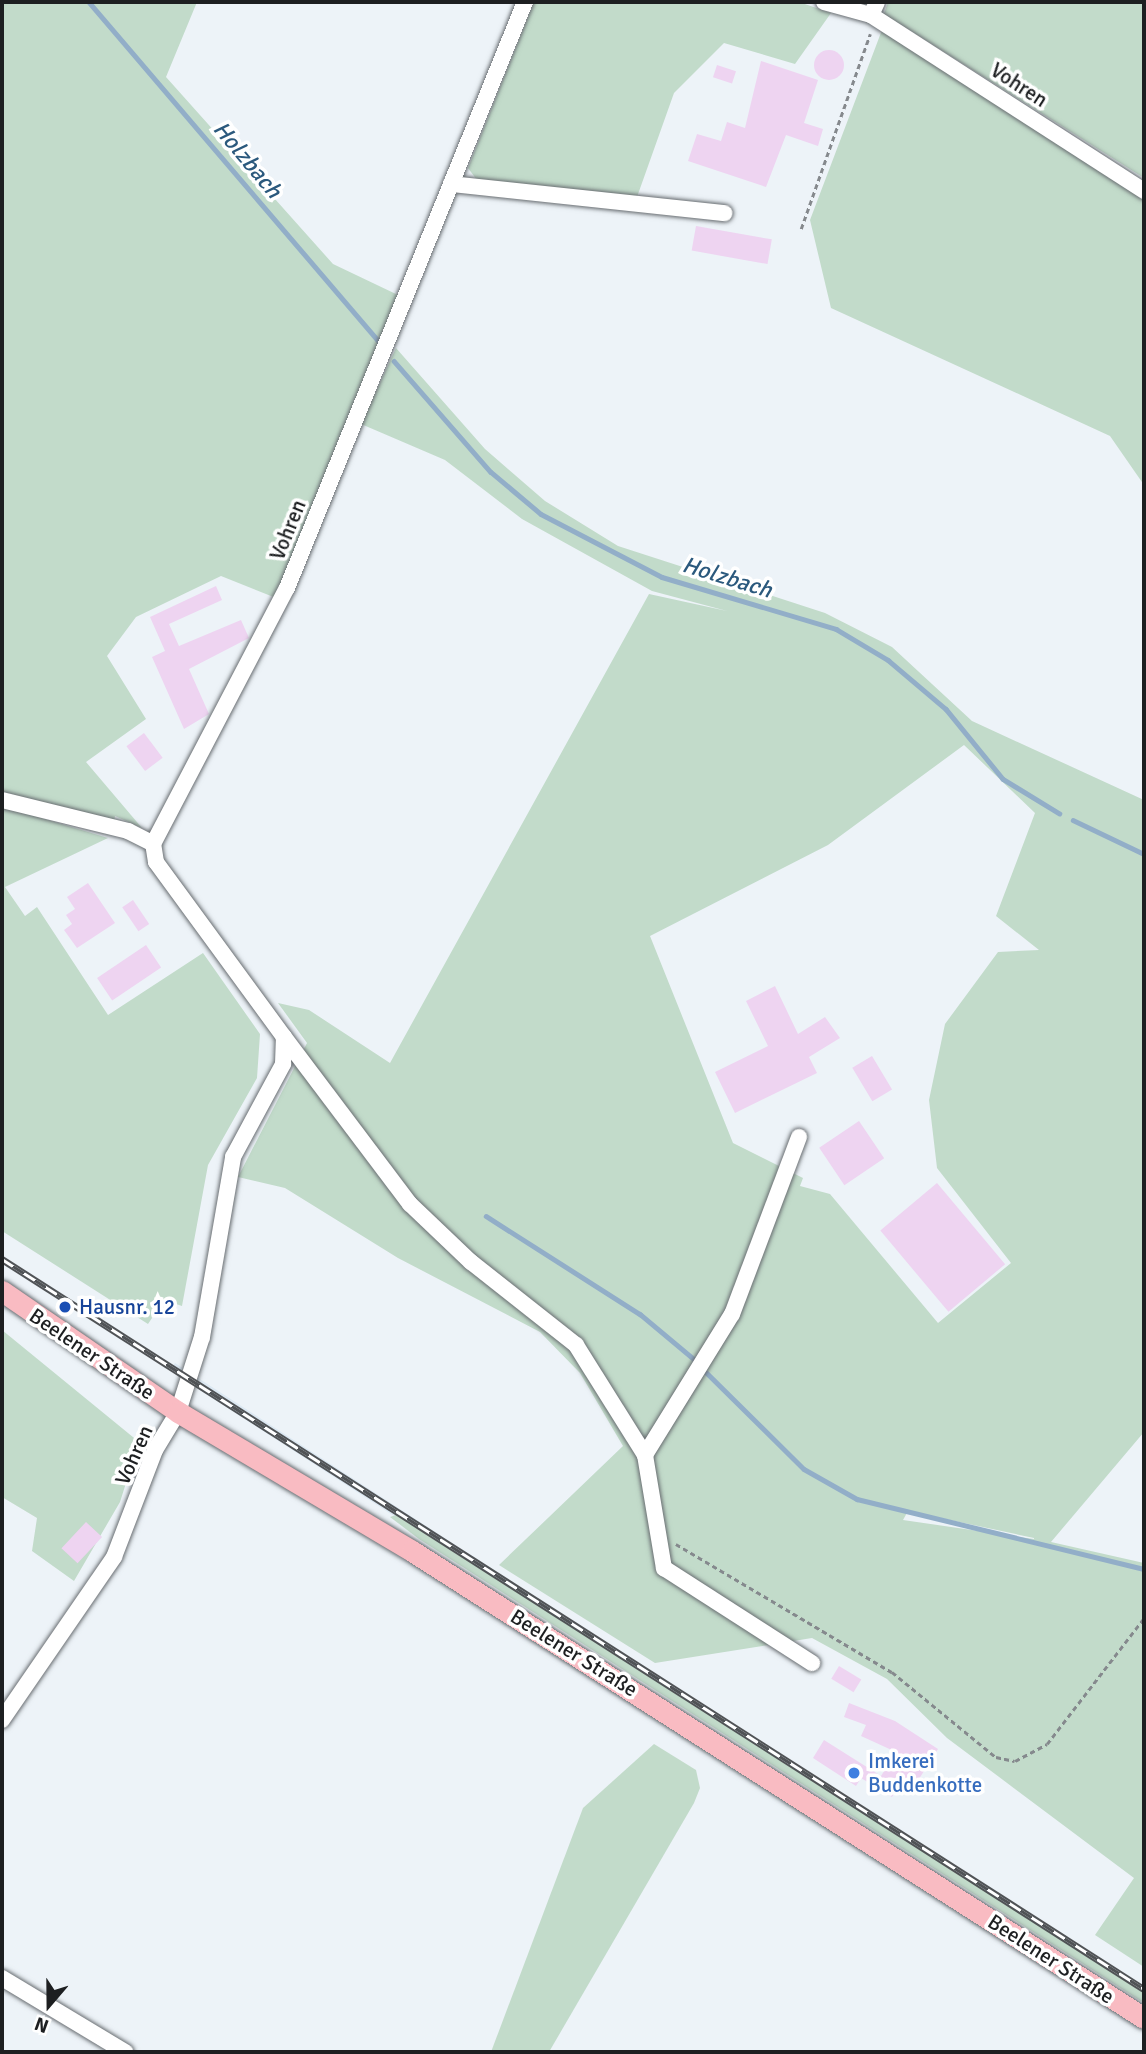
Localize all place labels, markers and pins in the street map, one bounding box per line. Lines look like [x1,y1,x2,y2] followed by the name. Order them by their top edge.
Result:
[79,1294,175,1320] place label: Hausnr. 12
[57,1299,73,1315] marker: Hausnr. 12
[868,1748,982,1798] place label: Imkerei Buddenkotte
[846,1765,862,1781] marker: Imkerei Buddenkotte

